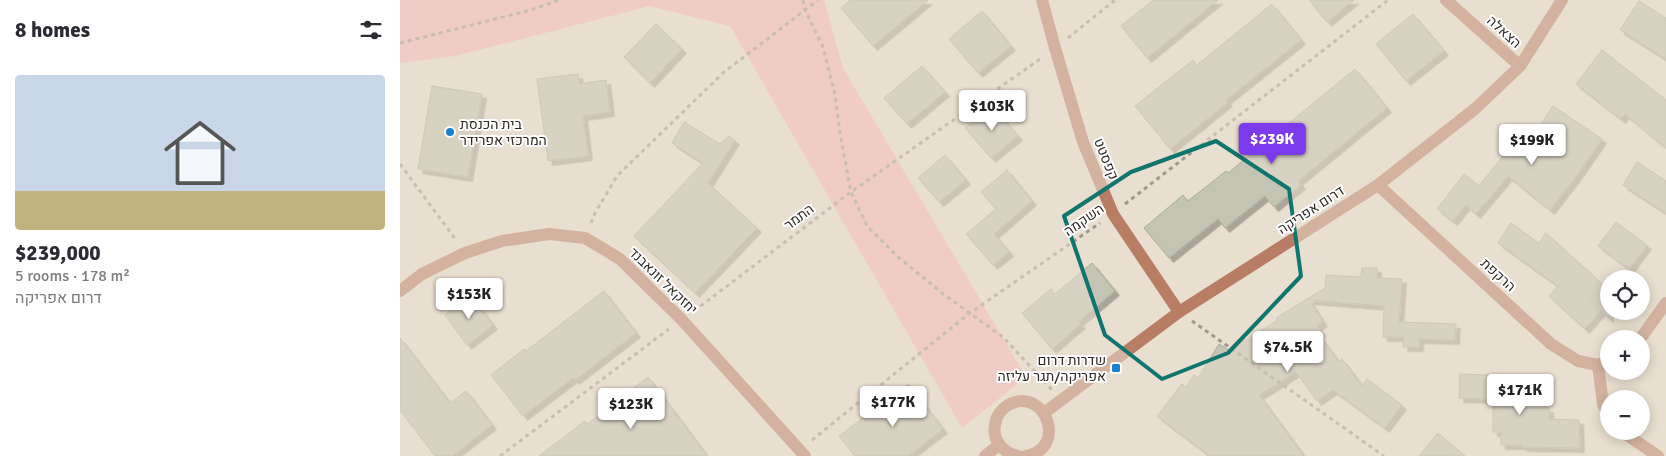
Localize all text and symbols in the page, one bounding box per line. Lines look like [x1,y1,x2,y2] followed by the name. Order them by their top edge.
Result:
[1483,12,1525,52] street label: הצאלה
[357,16,385,44] icon: filters
[15,17,90,43] text: 8 homes
[957,90,1027,132] pin: $103K
[970,96,1014,116] text: $103K
[155,108,245,198] icon: home
[460,116,547,149] place label: בית הכנסת המרכזי אפרידר
[1237,122,1307,165] pin: $239K
[1497,124,1567,166] pin: $199K
[444,126,456,138] marker: בית הכנסת המרכזי אפרידר
[1250,129,1294,149] text: $239K
[1510,130,1554,150] text: $199K
[1090,136,1122,182] street label: קפסטט
[1274,182,1348,238] street label: דרום אפריקה
[781,200,817,234] street label: התמר
[1061,200,1107,240] street label: השקמה
[15,240,101,266] text: $239,000
[625,244,701,318] street label: יחזקאל זונאבנד
[1477,255,1519,295] street label: הרקפת
[15,266,130,286] text: 5 rooms · 178 m²
[1600,270,1650,440] map controls
[1600,270,1650,320] button: locate
[434,278,504,320] pin: $153K
[447,284,491,304] text: $153K
[15,288,102,308] text: דרום אפריקה
[1247,330,1329,373] pin: $74.5K
[1600,330,1650,380] button: +
[1263,337,1313,357] text: $74.5K
[998,352,1106,385] place label: שדרות דרום אפריקה/תגר עליזה
[1110,362,1122,374] marker: שדרות דרום אפריקה/תגר עליזה
[1485,374,1555,416] pin: $171K
[1498,380,1542,400] text: $171K
[858,386,928,428] pin: $177K
[596,388,666,430] pin: $123K
[1600,390,1650,440] button: −
[871,392,915,412] text: $177K
[609,394,653,414] text: $123K

